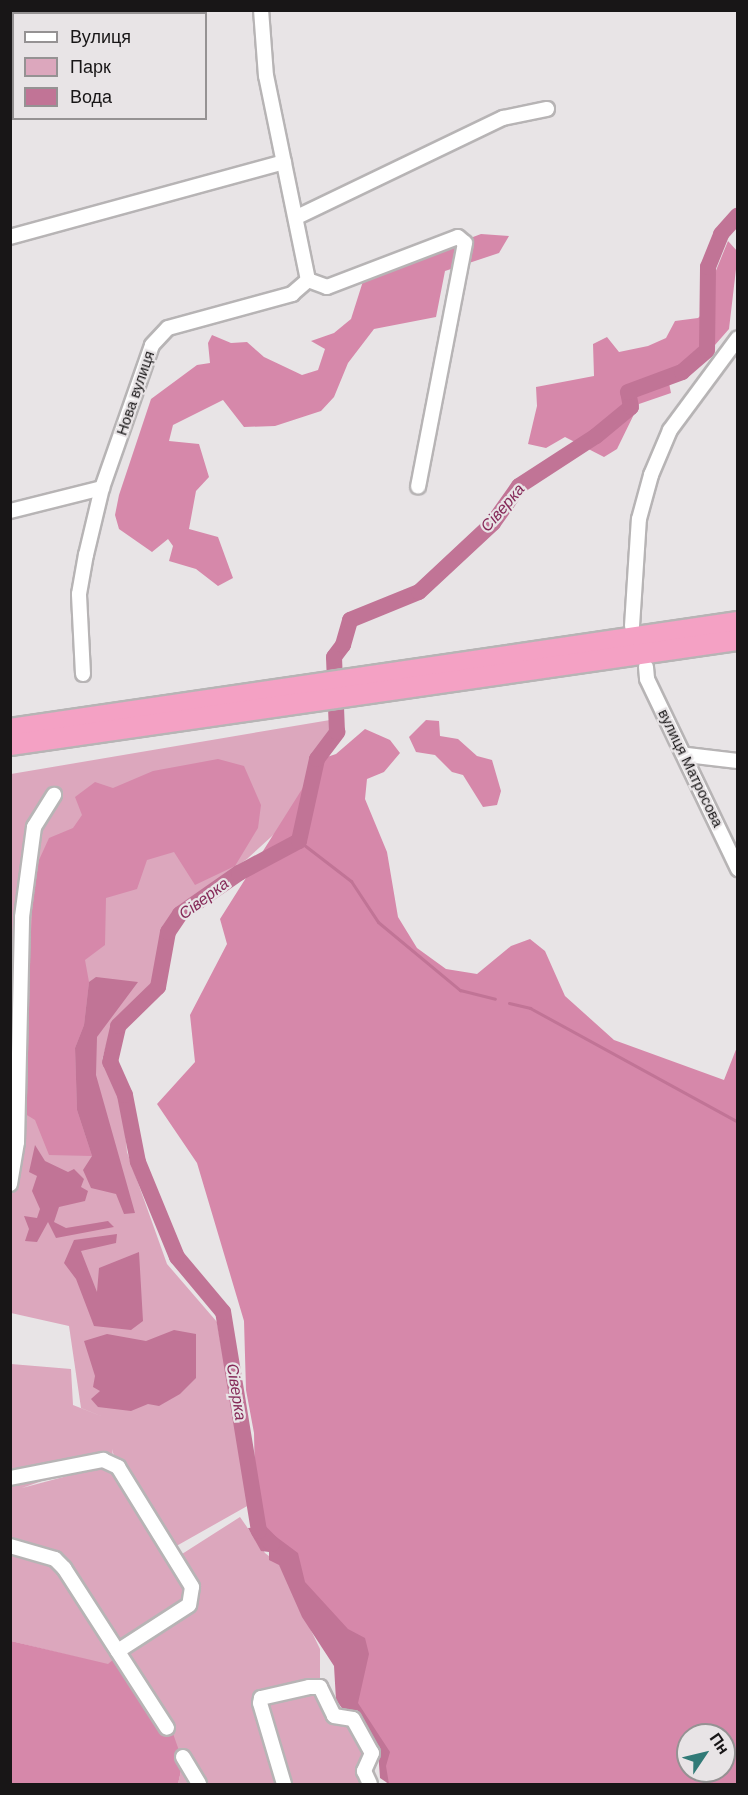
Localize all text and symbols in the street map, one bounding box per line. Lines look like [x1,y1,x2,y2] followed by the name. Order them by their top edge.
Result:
[12,12,207,120] legend
[70,27,131,47] text: Вулиця
[70,57,111,77] text: Парк
[70,87,112,107] text: Вода
[112,348,158,438] street label: Нова вулиця
[477,480,529,536] water label: Сіверка
[655,706,727,830] street label: вулиця Матросова
[175,874,233,924] water label: Сіверка
[222,1362,250,1422] water label: Сіверка
[676,1723,736,1783] north arrow
[706,1730,733,1757] text: Пн

